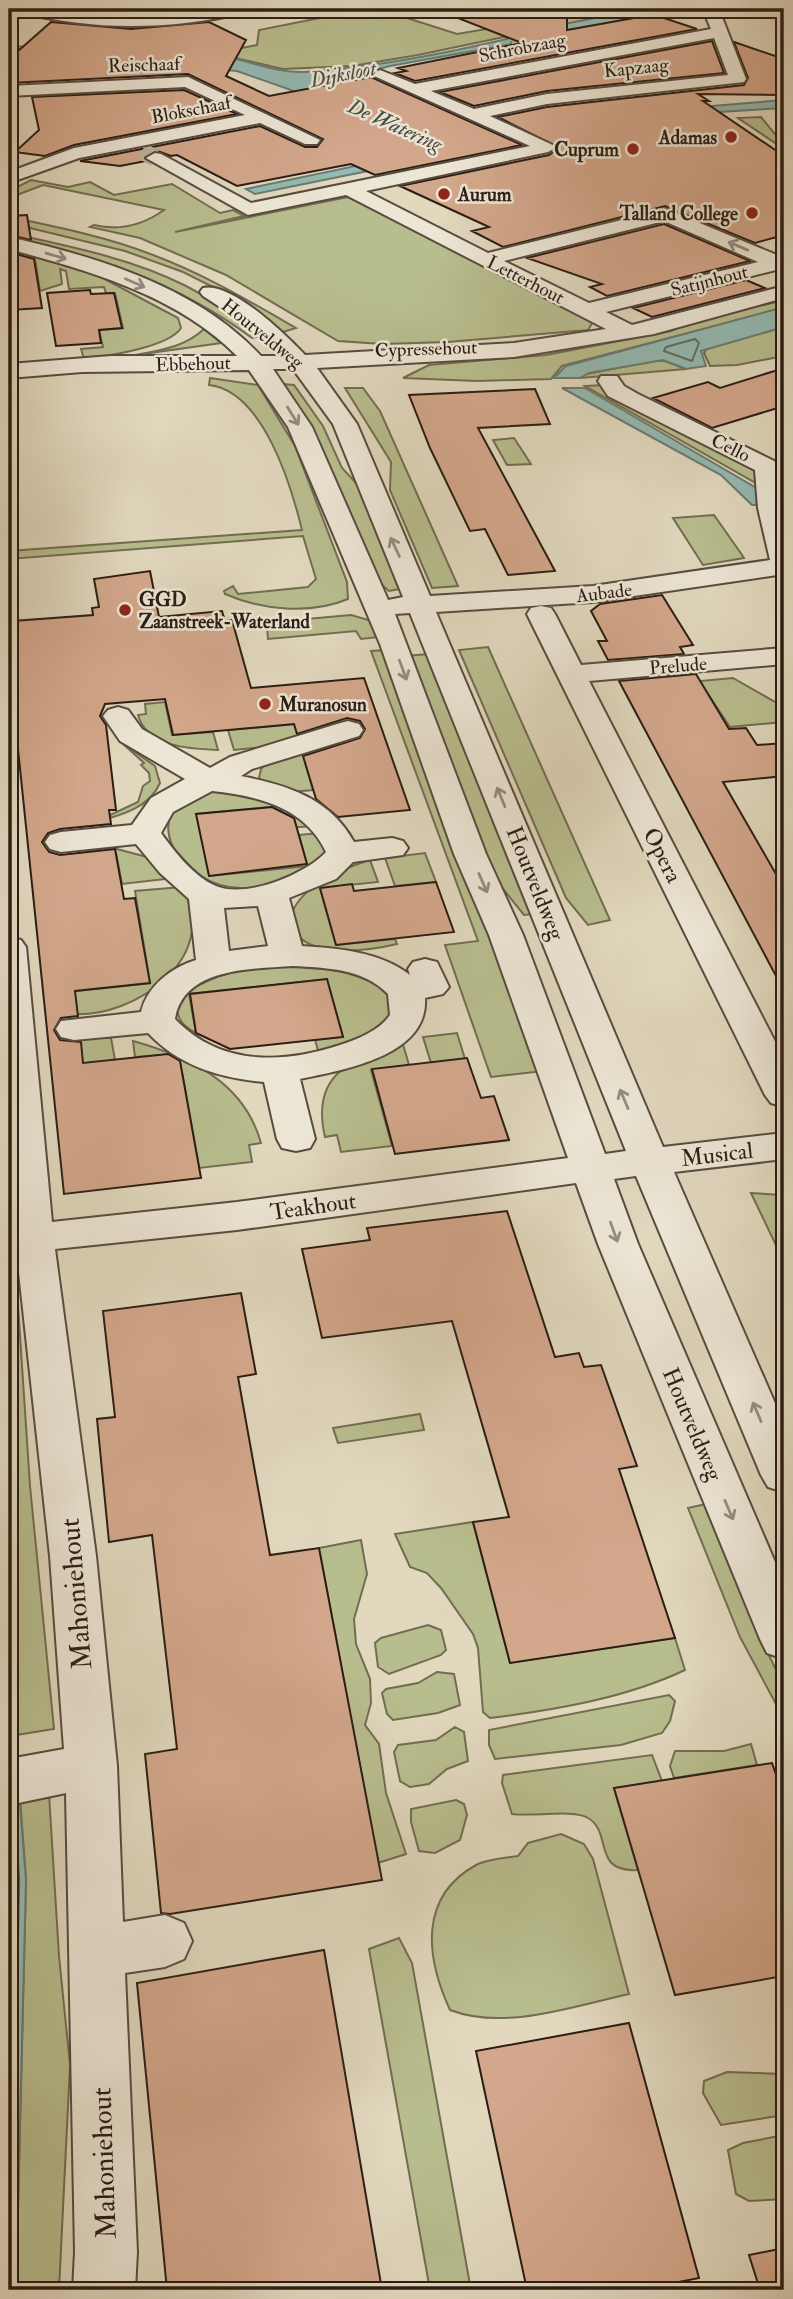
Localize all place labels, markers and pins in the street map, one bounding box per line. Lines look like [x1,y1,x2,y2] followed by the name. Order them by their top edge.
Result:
[658,126,717,150] place label: Adamas
[723,129,739,145] marker: Adamas
[554,138,619,163] place label: Cuprum
[625,141,641,157] marker: Cuprum
[457,183,512,207] place label: Aurum
[436,186,452,202] marker: Aurum
[619,202,738,227] place label: Talland College
[744,205,760,221] marker: Talland College
[139,588,310,634] place label: GGD Zaanstreek-Waterland
[117,602,133,618] marker: GGD Zaanstreek-Waterland
[278,693,367,717] place label: Muranosun
[257,696,273,712] marker: Muranosun

